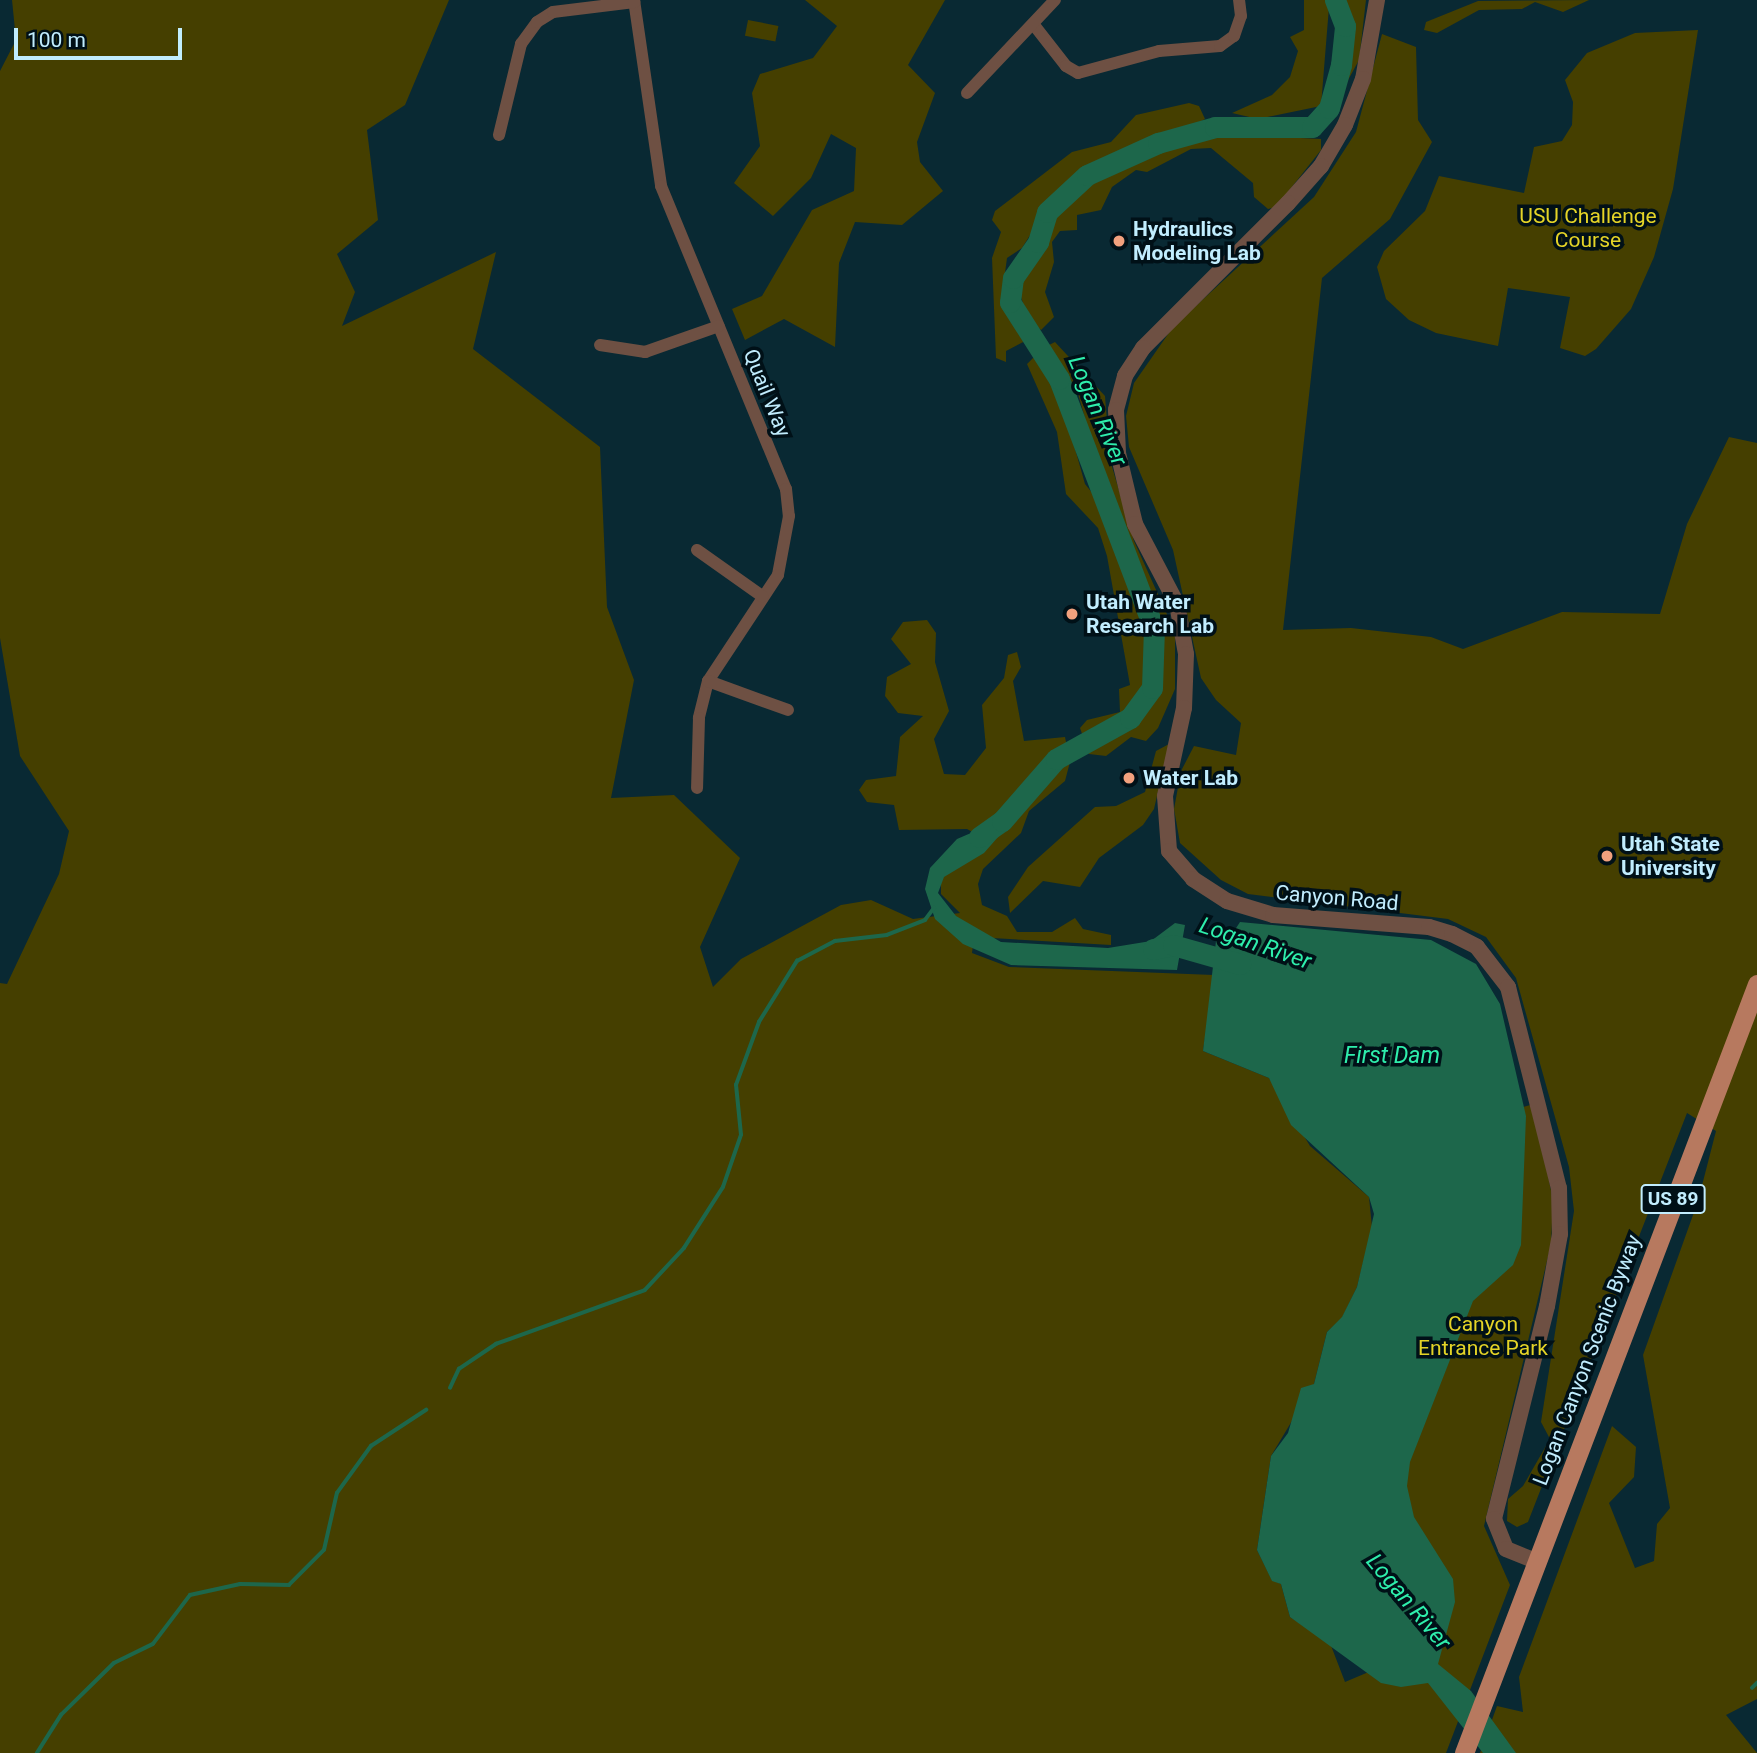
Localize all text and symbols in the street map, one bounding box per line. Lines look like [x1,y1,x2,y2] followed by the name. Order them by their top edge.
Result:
[18,14,186,58] scale bar
[27,28,86,52] text: 100 m
[1519,203,1657,253] park label: USU Challenge Course
[1133,216,1261,266] place label: Hydraulics Modeling Lab
[1111,233,1127,249] marker: Hydraulics Modeling Lab
[738,345,796,441] street label: Quail Way
[1062,352,1132,470] water label: Logan River
[1086,589,1214,639] place label: Utah Water Research Lab
[1064,606,1080,622] marker: Utah Water Research Lab
[1143,765,1238,791] place label: Water Lab
[1121,770,1137,786] marker: Water Lab
[1621,831,1720,881] place label: Utah State University
[1599,848,1615,864] marker: Utah State University
[1274,880,1400,916] street label: Canyon Road
[1195,912,1315,976] water label: Logan River
[1344,1042,1440,1070] water label: First Dam
[1640,1184,1706,1214] road number: US 89
[1528,1231,1646,1489] street label: Logan Canyon Scenic Byway
[1418,1311,1548,1361] park label: Canyon Entrance Park
[1360,1548,1456,1656] water label: Logan River

